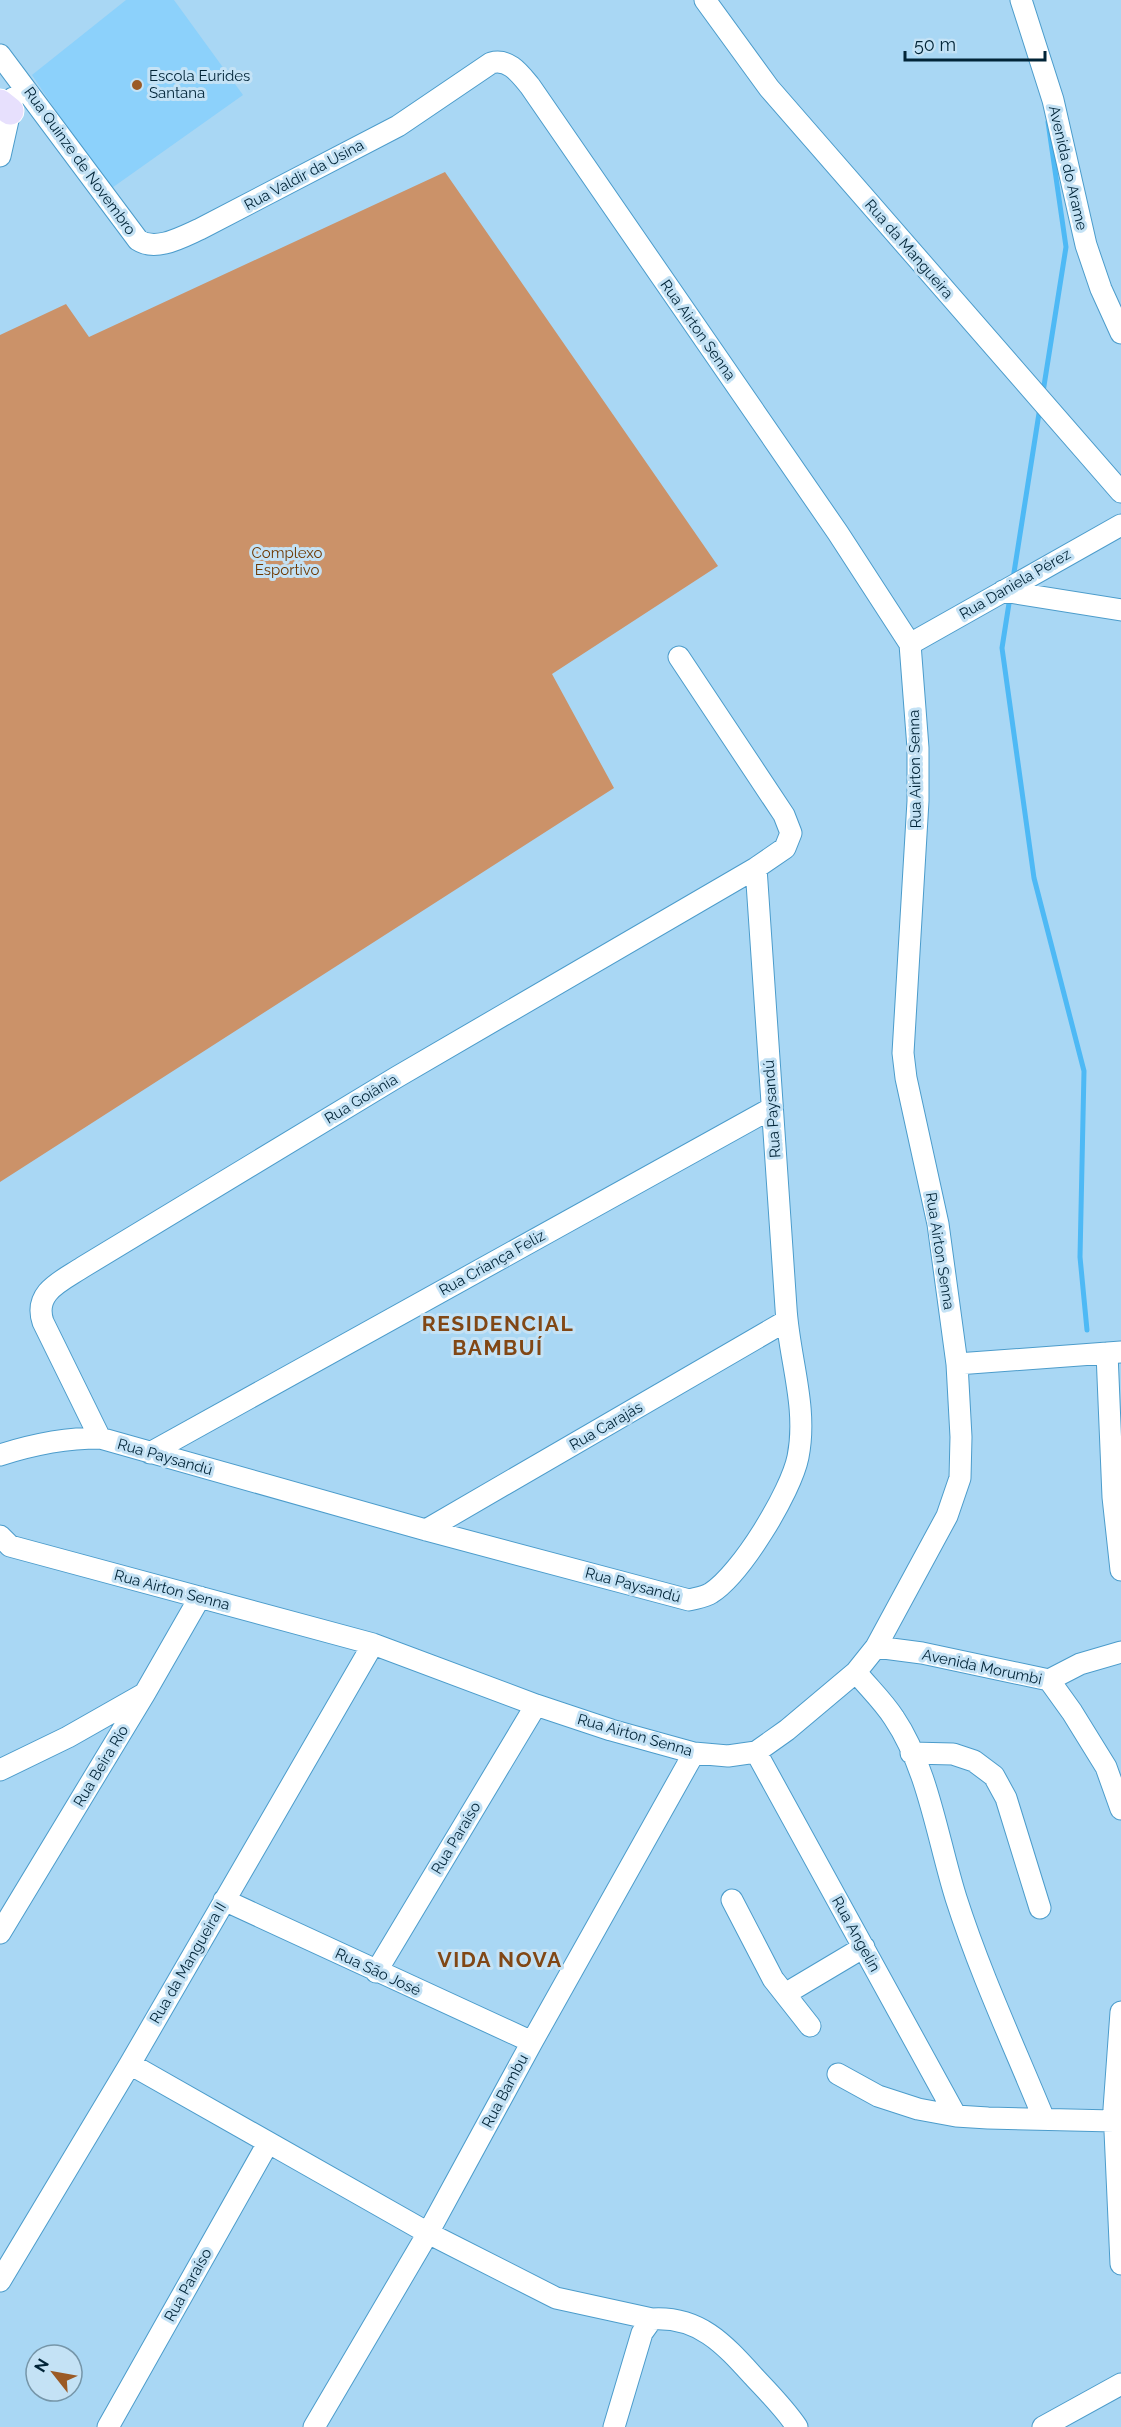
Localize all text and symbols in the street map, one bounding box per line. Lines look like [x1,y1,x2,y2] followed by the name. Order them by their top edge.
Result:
[905,24,1044,62] scale bar
[914,34,956,55] text: 50 m
[149,67,250,102] place label: Escola Eurides Santana
[130,78,144,92] marker: Escola Eurides Santana
[20,84,140,238] street label: Rua Quinze de Novembro
[1045,104,1091,232] street label: Avenida do Arame
[241,136,367,214] street label: Rua Valdir da Usina
[861,196,957,302] street label: Rua da Mangueira
[657,276,739,384] street label: Rua Airton Senna
[252,544,323,579] park label: Complexo Esportivo
[956,545,1074,623] street label: Rua Daniela Pérez
[905,709,925,829] street label: Rua Airton Senna
[760,1059,784,1159] street label: Rua Paysandú
[321,1070,401,1128] street label: Rua Goiânia
[922,1191,958,1311] street label: Rua Airton Senna
[436,1226,548,1300] street label: Rua Criança Feliz
[422,1311,574,1360] district label: RESIDENCIAL BAMBUÍ
[566,1398,646,1454] street label: Rua Carajás
[115,1435,215,1479] street label: Rua Paysandú
[583,1564,683,1606] street label: Rua Paysandú
[112,1566,232,1614] street label: Rua Airton Senna
[920,1646,1044,1688] street label: Avenida Morumbi
[575,1710,695,1760] street label: Rua Airton Senna
[70,1722,132,1810] street label: Rua Beira Rio
[427,1799,485,1877] street label: Rua Paraíso
[828,1893,884,1975] street label: Rua Angelin
[146,1899,230,2027] street label: Rua da Mangueira II
[332,1944,424,2000] street label: Rua São José
[437,1947,563,1972] district label: VIDA NOVA
[478,2051,532,2131] street label: Rua Bambu
[161,2245,216,2325] street label: Rua Paraíso
[24,2343,84,2403] north arrow
[30,2355,53,2376] text: N

